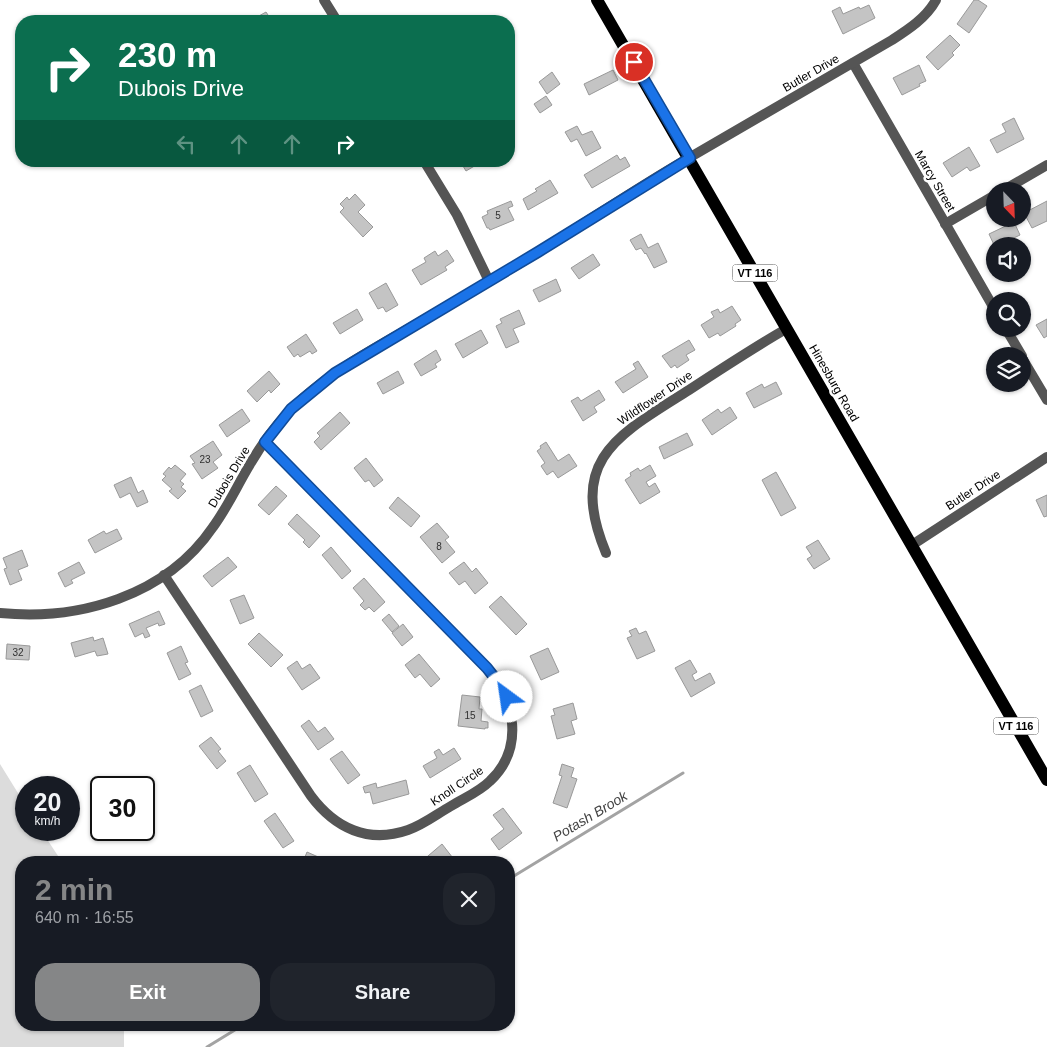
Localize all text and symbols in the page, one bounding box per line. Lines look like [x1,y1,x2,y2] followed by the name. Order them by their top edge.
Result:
[35,35,100,100] icon: right
[118,35,217,74] text: 230 m
[613,41,655,83] pin
[620,48,648,76] icon: arrive
[780,51,842,95] street label: Butler Drive
[118,76,244,101] text: Dubois Drive
[172,130,200,158] icon: left
[225,130,253,158] icon: ahead
[278,130,306,158] icon: ahead
[331,130,359,158] icon: right
[912,148,958,215] street label: Marcy Street
[986,182,1031,228] north arrow
[986,182,1031,392] map controls
[495,210,501,221] house number: 5
[986,237,1031,282] button: sound
[732,264,778,282] road number: VT 116
[986,292,1031,337] button: search
[806,342,862,424] street label: Hinesburg Road
[986,347,1031,392] button: layers
[615,368,695,428] street label: Wildflower Drive
[205,444,253,510] street label: Dubois Drive
[199,454,211,465] house number: 23
[943,467,1003,513] street label: Butler Drive
[436,541,442,552] house number: 8
[12,647,24,658] house number: 32
[480,670,532,722] position arrow
[464,710,476,721] house number: 15
[994,718,1038,734] road number: VT 116
[428,763,486,809] street label: Knoll Circle
[90,776,155,841] speed limit sign: 30
[550,787,631,845] water label: Potash Brook
[34,788,61,816] text: 20
[34,814,61,828] text: km/h
[35,873,113,906] text: 2 min
[443,873,495,925] button: close
[35,909,134,926] text: 640 m · 16:55
[35,963,260,1021] button: Exit
[270,963,495,1021] button: Share

